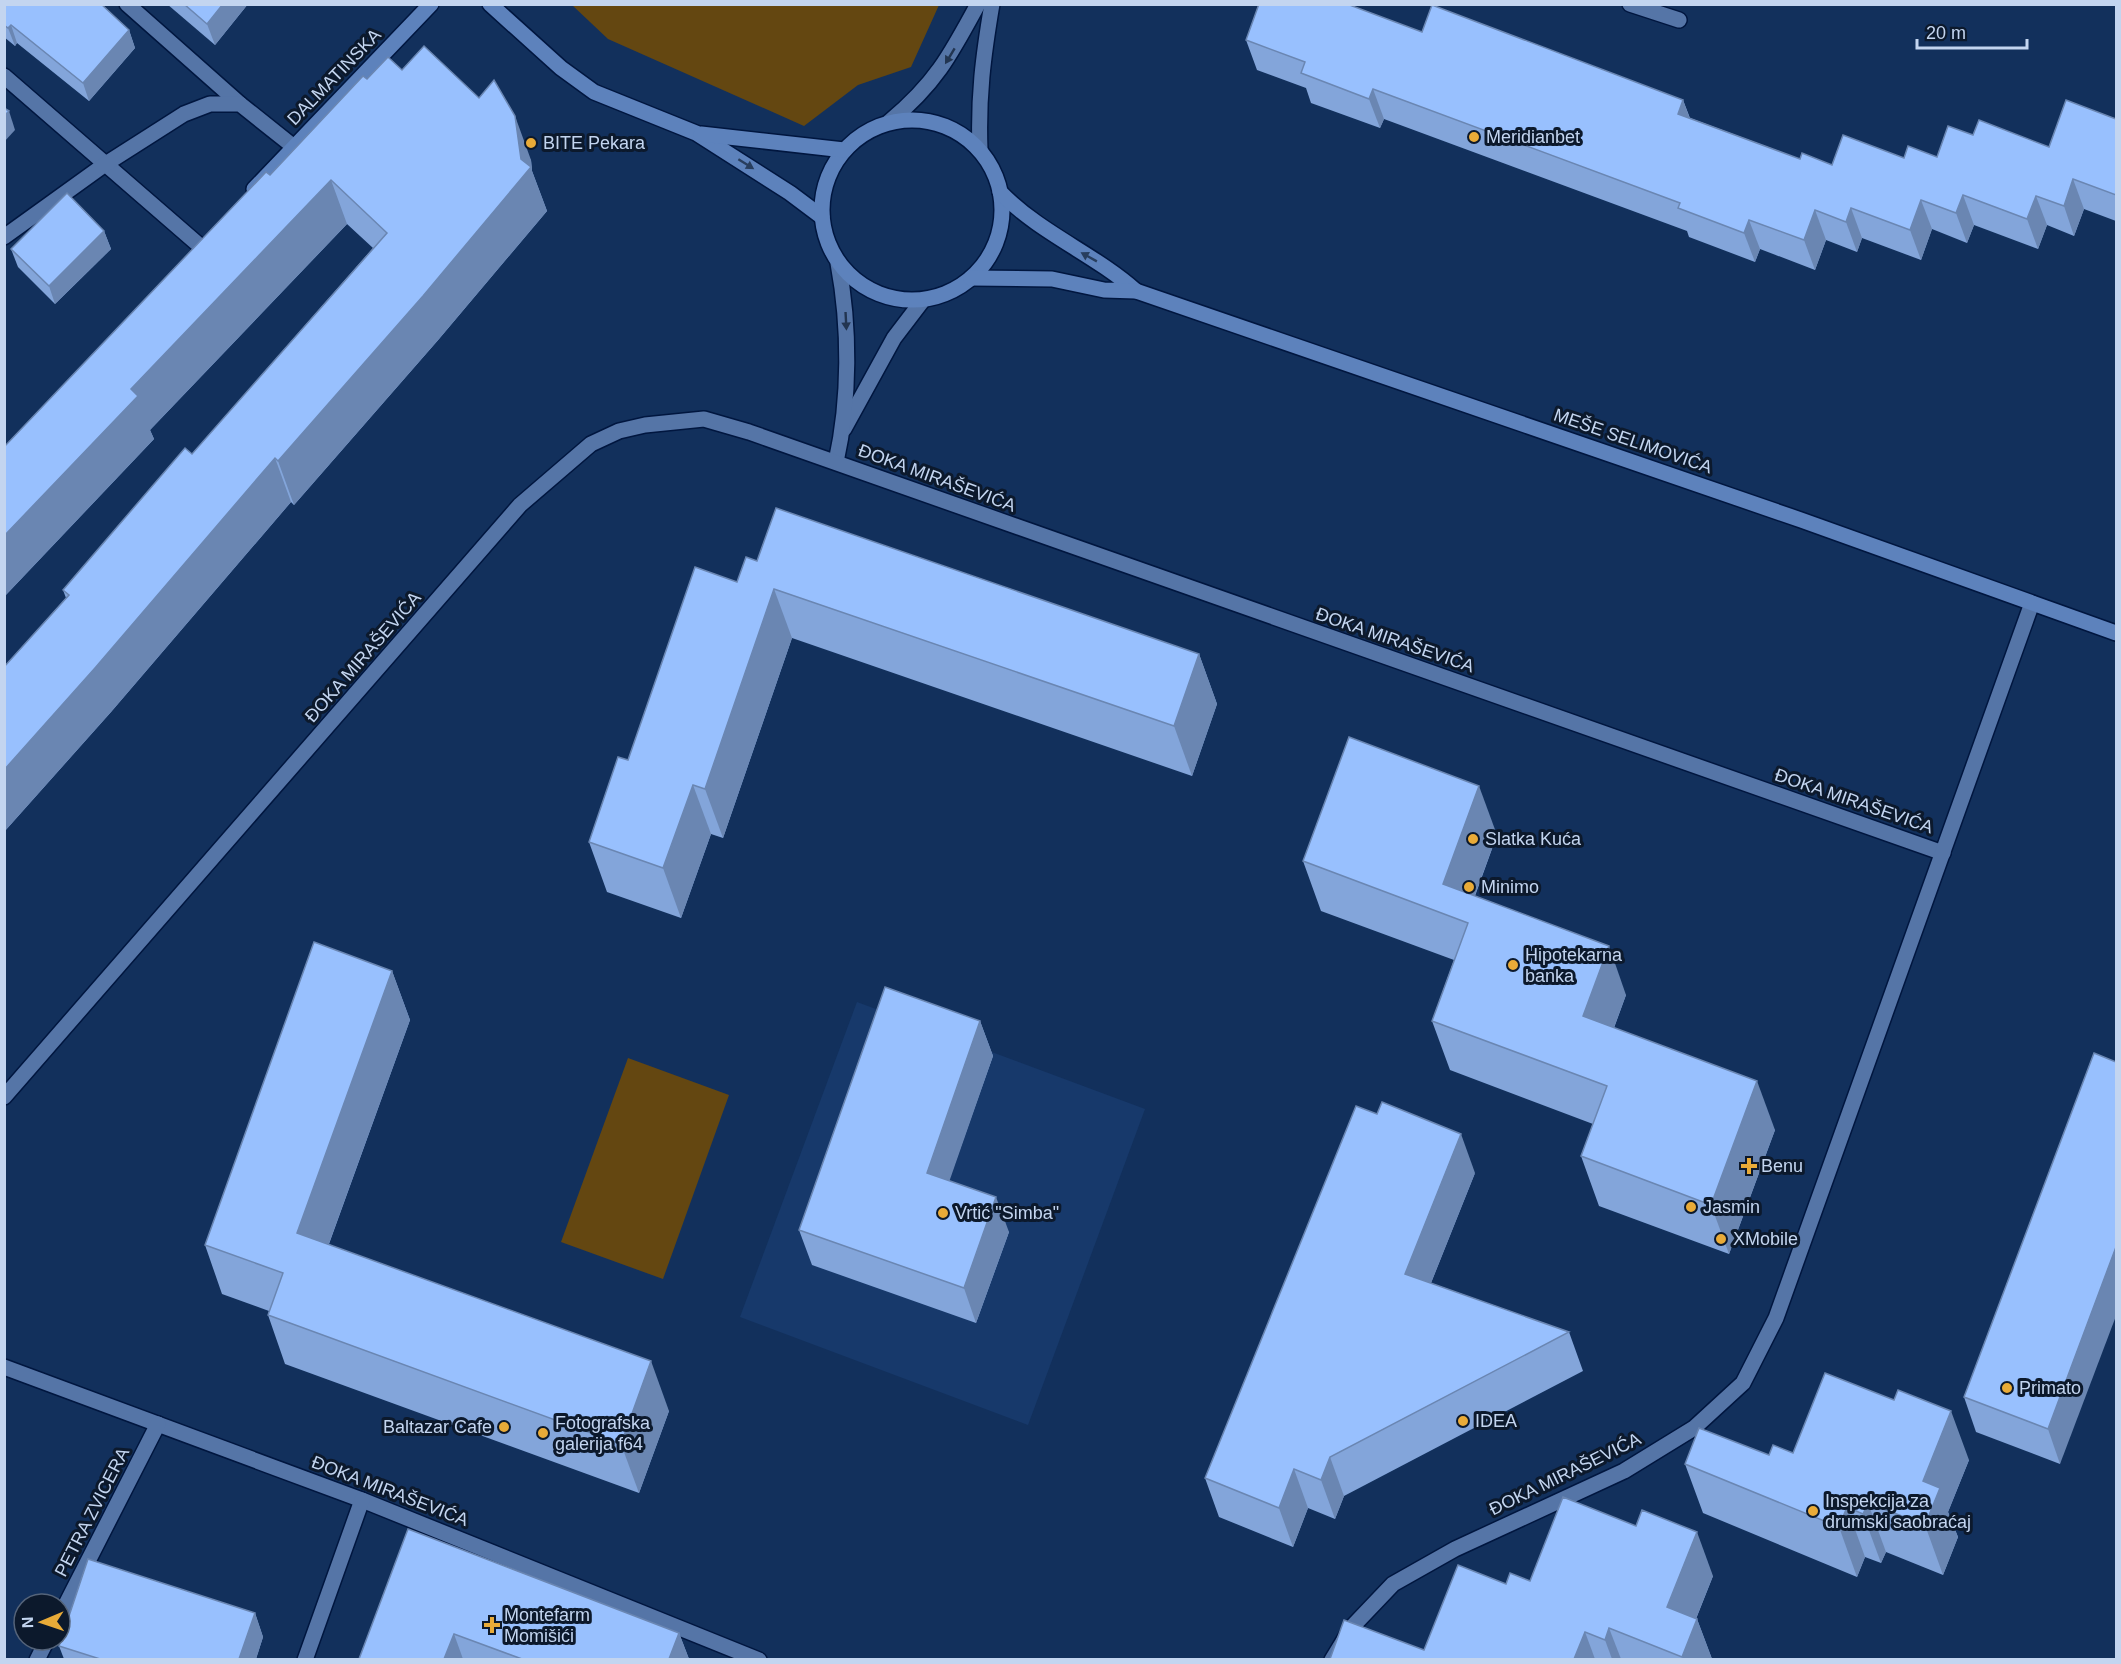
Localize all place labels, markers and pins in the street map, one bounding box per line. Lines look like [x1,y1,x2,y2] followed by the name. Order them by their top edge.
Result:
[1486,127,1580,147] place label: Meridianbet
[1467,130,1481,144] marker: Meridianbet
[543,133,646,153] place label: BITE Pekara
[524,136,538,150] marker: BITE Pekara
[1485,829,1582,849] place label: Slatka Kuća
[1466,832,1480,846] marker: Slatka Kuća
[1481,877,1539,897] place label: Minimo
[1462,880,1476,894] marker: Minimo
[1525,945,1623,986] place label: Hipotekarna banka
[1506,958,1520,972] marker: Hipotekarna banka
[1761,1156,1803,1176] place label: Benu
[1742,1159,1756,1173] marker: Benu
[1703,1197,1760,1217] place label: Jasmin
[1684,1200,1698,1214] marker: Jasmin
[955,1203,1059,1223] place label: Vrtić "Simba"
[936,1206,950,1220] marker: Vrtić "Simba"
[1733,1229,1798,1249] place label: XMobile
[1714,1232,1728,1246] marker: XMobile
[2019,1378,2081,1398] place label: Primato
[2000,1381,2014,1395] marker: Primato
[1475,1411,1517,1431] place label: IDEA
[555,1413,651,1454] place label: Fotografska galerija f64
[1456,1414,1470,1428] marker: IDEA
[383,1417,492,1437] place label: Baltazar Cafe
[497,1420,511,1434] marker: Baltazar Cafe
[536,1426,550,1440] marker: Fotografska galerija f64
[1825,1491,1971,1532] place label: Inspekcija za drumski saobraćaj
[1806,1504,1820,1518] marker: Inspekcija za drumski saobraćaj
[504,1605,590,1646] place label: Montefarm Momišići
[485,1618,499,1632] marker: Montefarm Momišići

